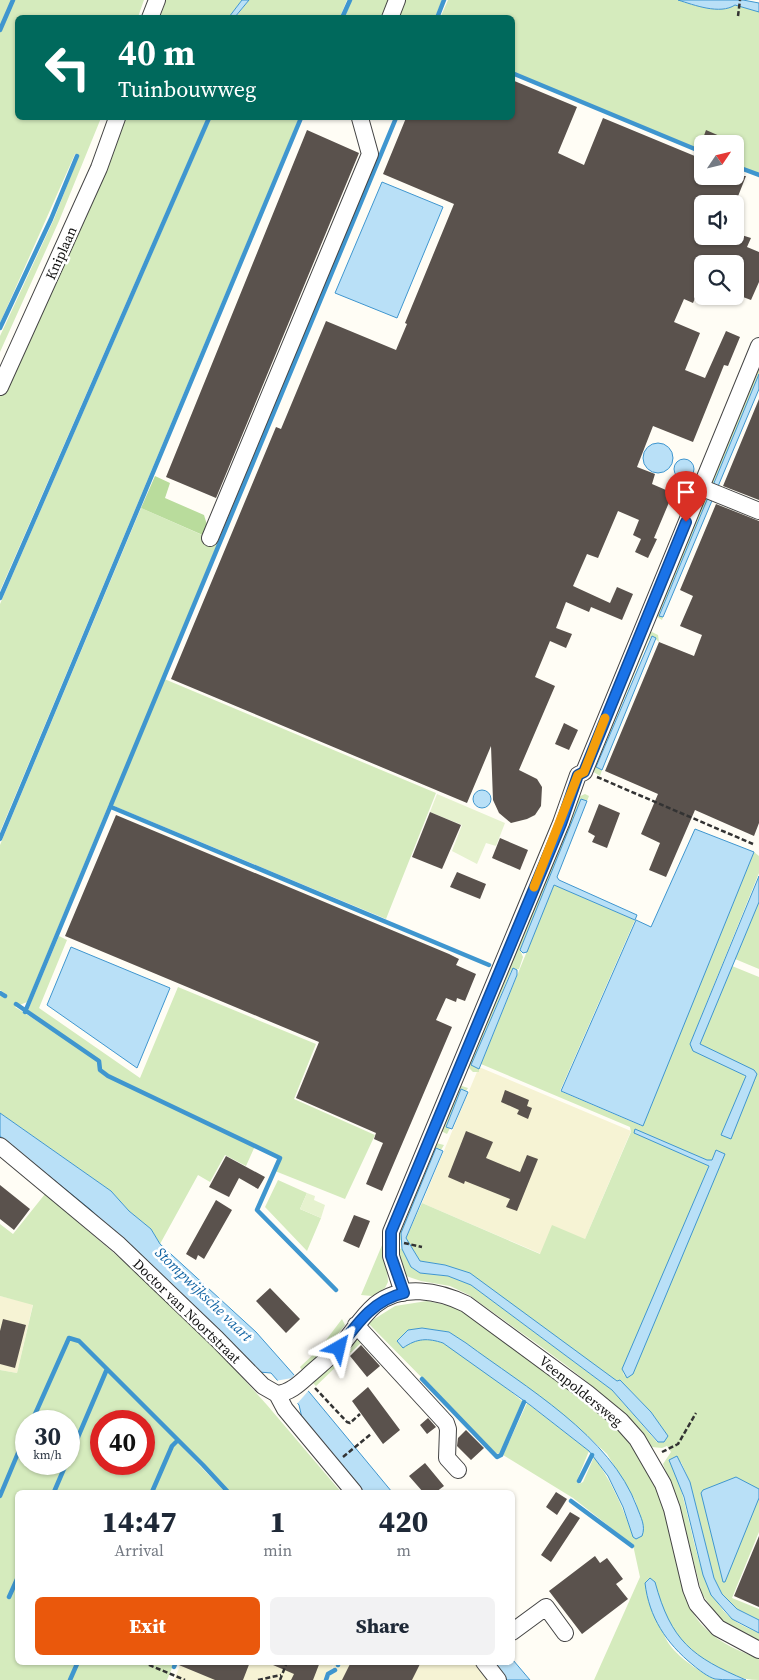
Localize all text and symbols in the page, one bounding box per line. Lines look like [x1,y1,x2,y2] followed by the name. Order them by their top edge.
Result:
[118,29,195,77] text: 40 m
[35,35,100,100] icon: left
[118,74,256,104] text: Tuinbouwweg
[694,135,744,185] north arrow
[694,135,744,305] map controls
[694,195,744,245] button: sound
[40,223,82,283] street label: Kniplaan
[694,255,744,305] button: search
[665,471,707,522] pin
[672,478,700,506] icon: arrive
[151,1242,258,1347] water label: Stompwijksche vaart
[129,1254,246,1368] street label: Doctor van Noortstraat
[312,1321,364,1373] position arrow
[535,1351,627,1431] street label: Veenpoldersweg
[90,1410,155,1475] speed limit sign: 40
[34,1419,61,1453] text: 30
[33,1447,62,1463] text: km/h
[102,1501,177,1542] text: 14:47
[269,1501,286,1542] text: 1
[379,1501,428,1542] text: 420
[114,1539,164,1561] text: Arrival
[263,1539,292,1561] text: min
[396,1539,411,1561] text: m
[35,1597,260,1655] button: Exit
[270,1597,495,1655] button: Share

